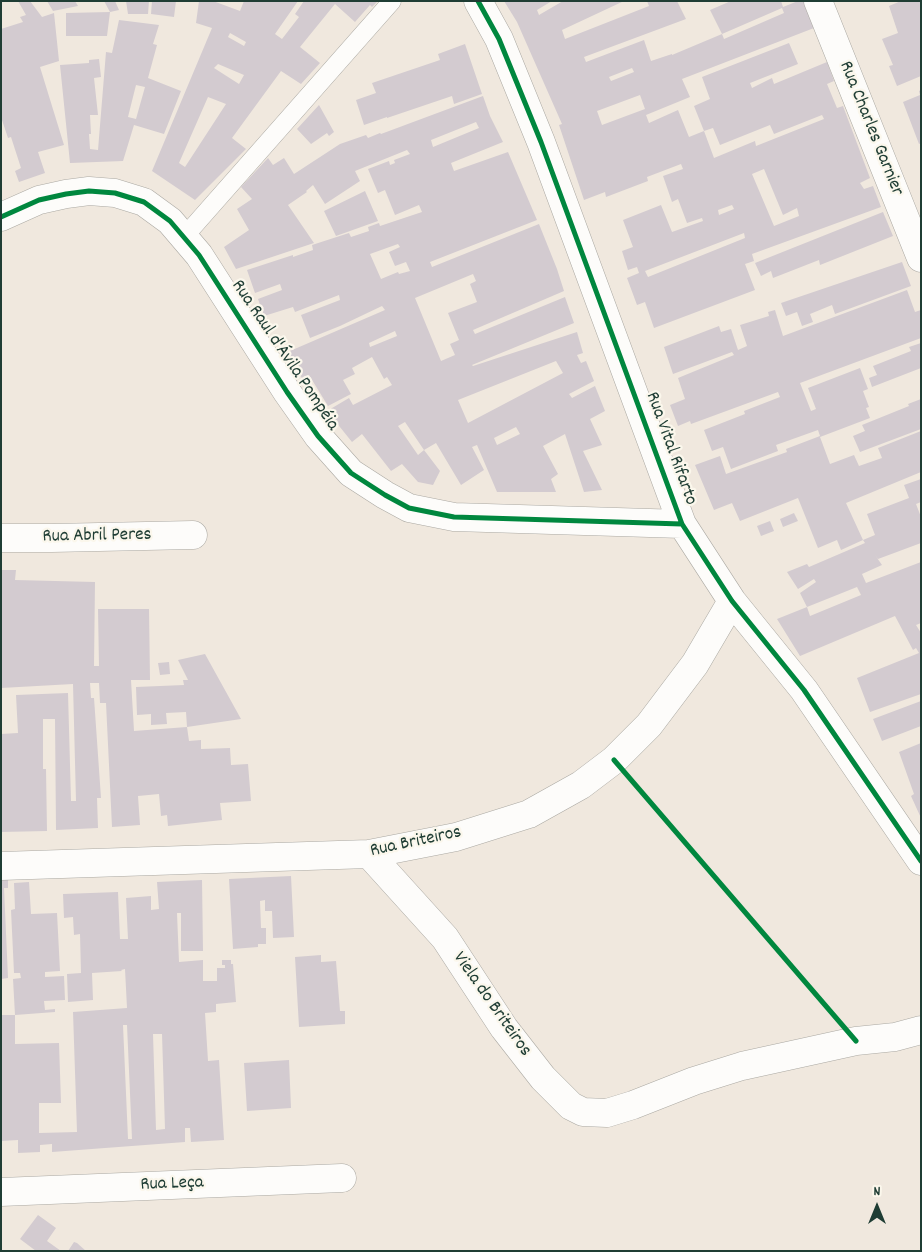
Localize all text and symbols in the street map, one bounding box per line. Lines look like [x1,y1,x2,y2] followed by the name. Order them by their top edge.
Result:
[833,58,907,200] street label: Rua Charles Garnier
[225,276,343,436] street label: Rua Raul d'Ávila Pompéia
[639,389,701,509] street label: Rua Vital Rifarto
[42,525,152,549] street label: Rua Abril Peres
[368,822,464,864] street label: Rua Briteiros
[447,948,535,1062] street label: Viela do Briteiros
[140,1173,204,1197] street label: Rua Leça
[852,1182,902,1232] north arrow
[874,1182,880,1202] text: N

